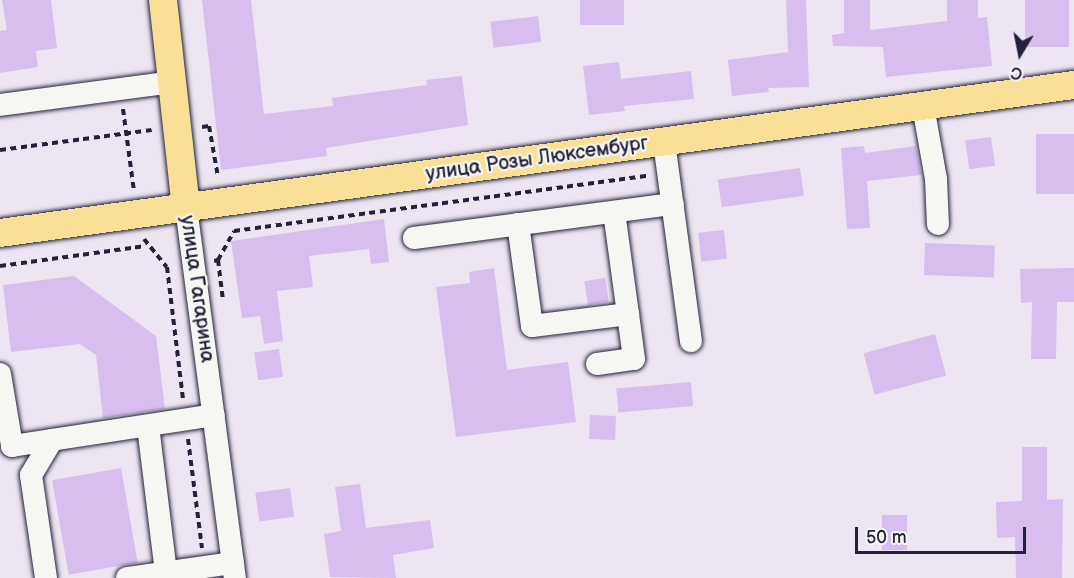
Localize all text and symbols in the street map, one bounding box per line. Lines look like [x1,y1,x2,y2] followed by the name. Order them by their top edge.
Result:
[990,24,1050,84] north arrow
[1010,62,1024,83] text: С
[424,132,650,186] street label: улица Розы Люксембург
[175,214,219,364] street label: улица Гагарина
[858,515,1029,553] scale bar
[866,527,907,548] text: 50 m

